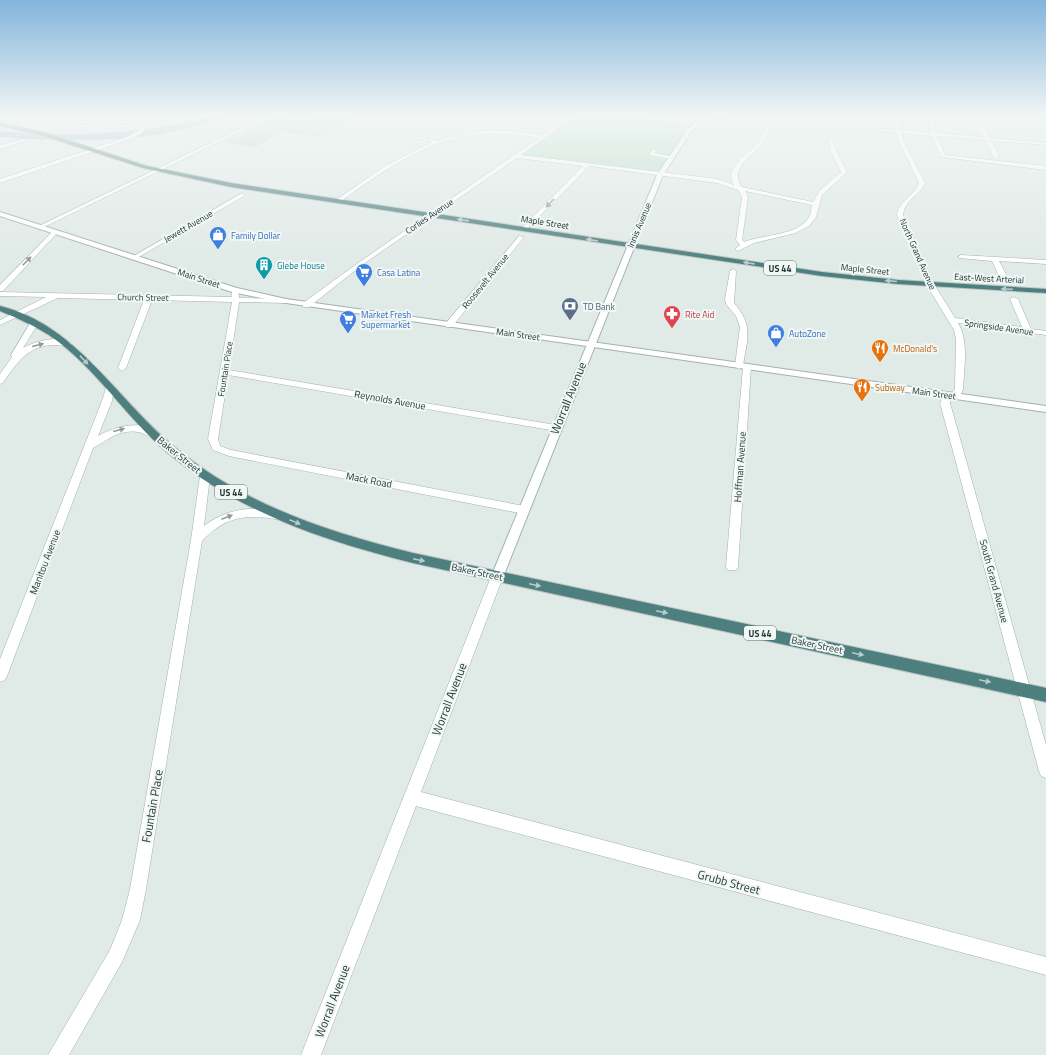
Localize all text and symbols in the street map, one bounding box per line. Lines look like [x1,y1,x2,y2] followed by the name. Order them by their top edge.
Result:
[402,195,456,237] street label: Corlies Avenue
[545,198,555,208] one-way arrow
[624,200,655,250] street label: Innis Avenue
[161,206,215,245] street label: Jewett Avenue
[520,212,571,232] street label: Maple Street
[896,216,940,292] street label: North Grand Avenue
[457,217,469,223] one-way arrow
[208,225,228,250] shop icon: Family Dollar
[231,229,280,242] place label: Family Dollar
[586,236,598,242] one-way arrow
[459,250,512,311] street label: Roosevelt Avenue
[254,255,274,280] building icon: Glebe House
[22,256,32,266] one-way arrow
[277,259,325,272] place label: Glebe House
[742,260,755,266] one-way arrow
[840,260,891,278] street label: Maple Street
[764,261,796,275] road number: US 44
[354,262,374,287] supermarket icon: Casa Latina
[176,265,223,291] street label: Main Street
[377,266,421,279] place label: Casa Latina
[954,270,1024,286] street label: East-West Arterial
[885,278,897,285] one-way arrow
[1001,286,1013,293] one-way arrow
[117,290,170,304] street label: Church Street
[560,296,580,321] bank icon: TD Bank
[583,300,615,313] place label: TD Bank
[662,304,682,329] pharmacy icon: Rite Aid
[361,308,411,331] place label: Market Fresh Supermarket
[685,308,715,321] place label: Rite Aid
[338,309,358,334] supermarket icon: Market Fresh Supermarket
[964,316,1035,338] street label: Springside Avenue
[766,323,786,348] shop icon: AutoZone
[495,324,542,344] street label: Main Street
[789,327,826,340] place label: AutoZone
[870,338,890,363] restaurant icon: McDonald's
[214,340,236,398] street label: Fountain Place
[32,342,44,348] one-way arrow
[893,342,937,355] place label: McDonald's
[79,355,88,364] one-way arrow
[545,359,591,437] street label: Worrall Avenue
[852,377,872,402] restaurant icon: Subway
[875,381,906,394] place label: Subway
[911,383,958,403] street label: Main Street
[353,386,427,414] street label: Reynolds Avenue
[113,427,125,433] one-way arrow
[730,431,750,503] street label: Hoffman Avenue
[154,433,204,478] street label: Baker Street
[345,468,393,492] street label: Mack Road
[215,485,247,499] road number: US 44
[222,514,234,520] one-way arrow
[289,520,301,526] one-way arrow
[26,527,64,597] street label: Manitou Avenue
[976,538,1012,624] street label: South Grand Avenue
[413,557,425,563] one-way arrow
[450,559,505,585] street label: Baker Street
[529,582,541,588] one-way arrow
[656,610,668,616] one-way arrow
[744,626,776,640] road number: US 44
[790,632,845,658] street label: Baker Street
[851,652,864,658] one-way arrow
[426,660,472,738] street label: Worrall Avenue
[978,679,991,685] one-way arrow
[136,768,168,844] street label: Fountain Place
[696,865,763,900] street label: Grubb Street
[309,962,355,1040] street label: Worrall Avenue

